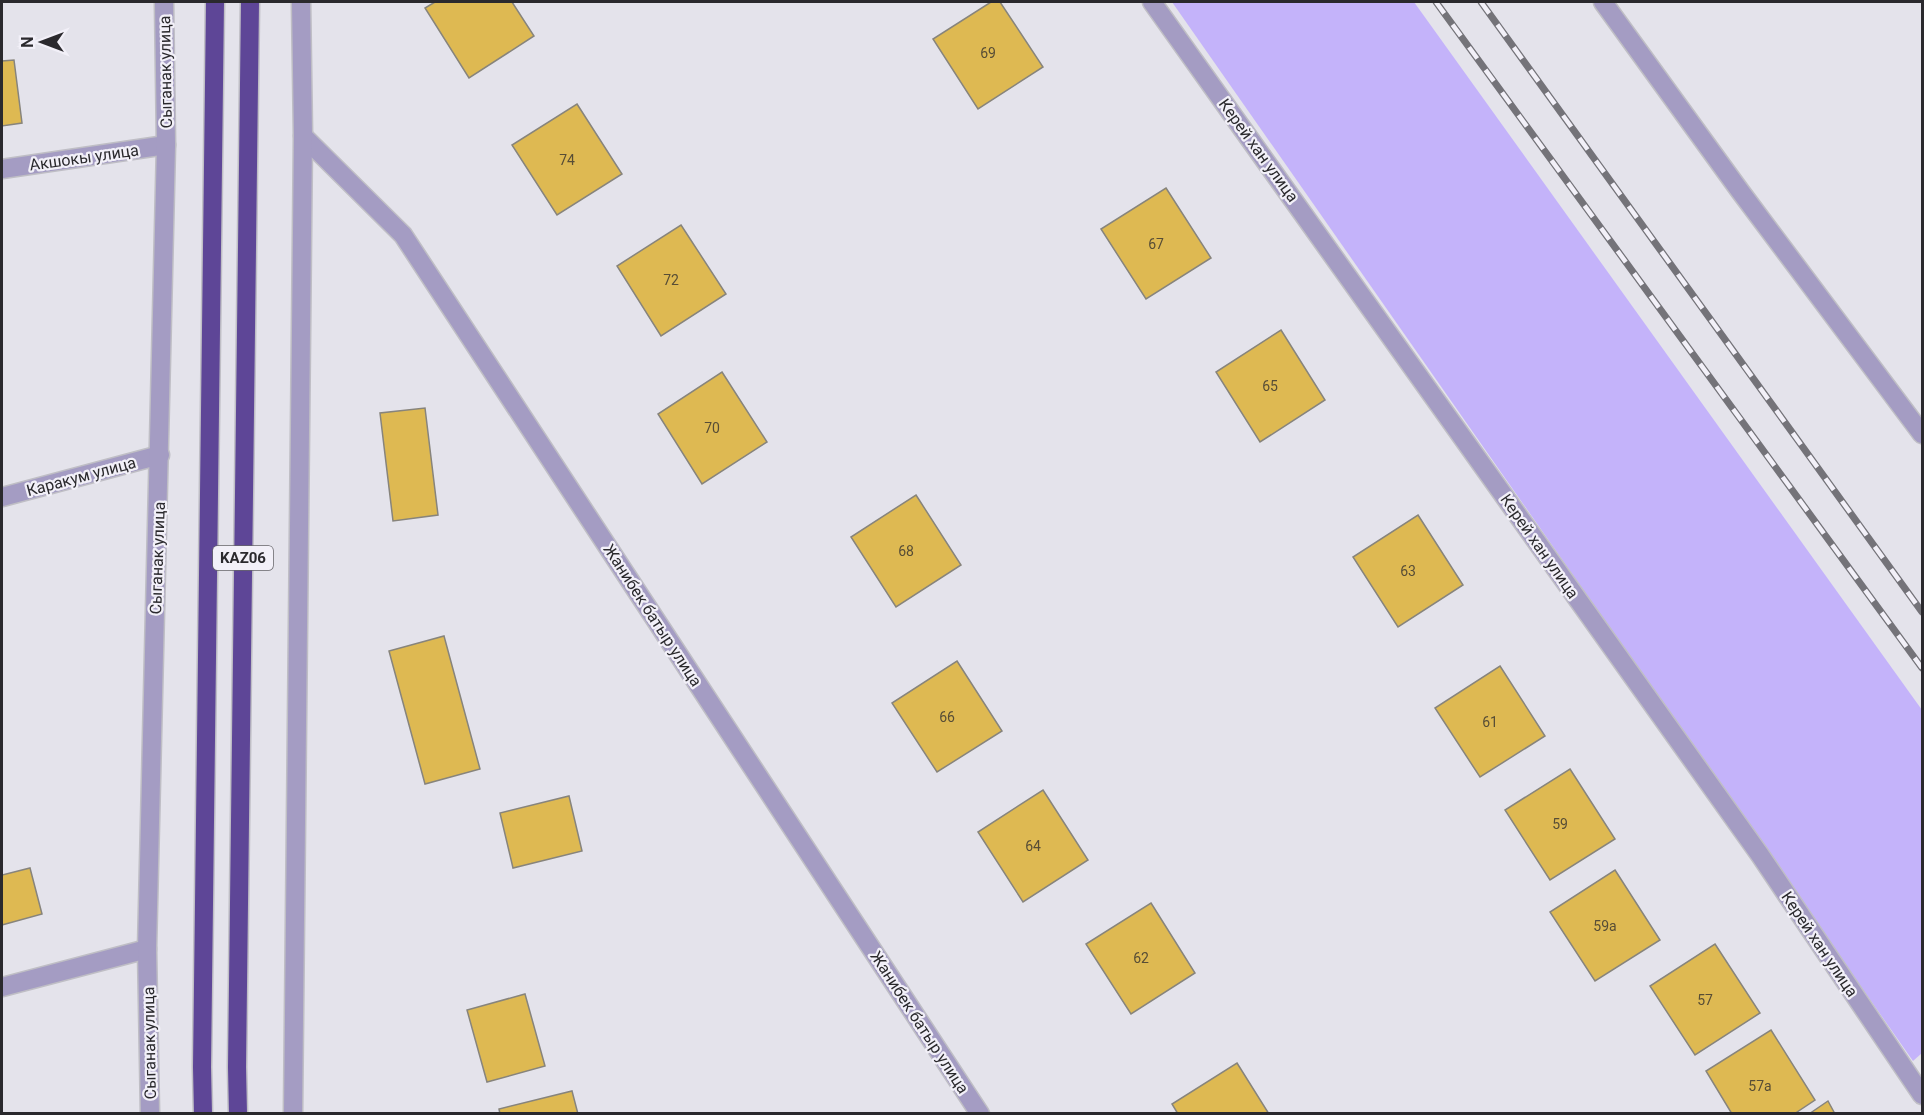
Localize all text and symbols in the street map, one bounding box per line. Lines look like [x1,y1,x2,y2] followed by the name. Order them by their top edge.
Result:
[12,12,72,72] north arrow
[155,15,176,129] street label: Сыганак улица
[18,36,37,48] text: N
[980,45,996,61] house number: 69
[1215,95,1302,206] street label: Керей хан улица
[28,140,140,175] street label: Акшокы улица
[559,152,575,168] house number: 74
[1148,236,1164,252] house number: 67
[663,272,679,288] house number: 72
[1262,378,1278,394] house number: 65
[704,420,720,436] house number: 70
[24,453,138,500] street label: Каракум улица
[1497,490,1583,602] street label: Керей хан улица
[146,501,169,615] street label: Сыганак улица
[599,540,706,690] street label: Жанибек батыр улица
[898,543,914,559] house number: 68
[213,546,273,570] road number: KАZ06
[1400,563,1416,579] house number: 63
[939,709,955,725] house number: 66
[1482,714,1498,730] house number: 61
[1552,816,1568,832] house number: 59
[1025,838,1041,854] house number: 64
[1777,888,1862,1001] street label: Керей хан улица
[1593,918,1617,934] house number: 59a
[866,947,973,1097] street label: Жанибек батыр улица
[1133,950,1149,966] house number: 62
[139,986,160,1100] street label: Сыганак улица
[1697,992,1713,1008] house number: 57
[1748,1078,1772,1094] house number: 57a

